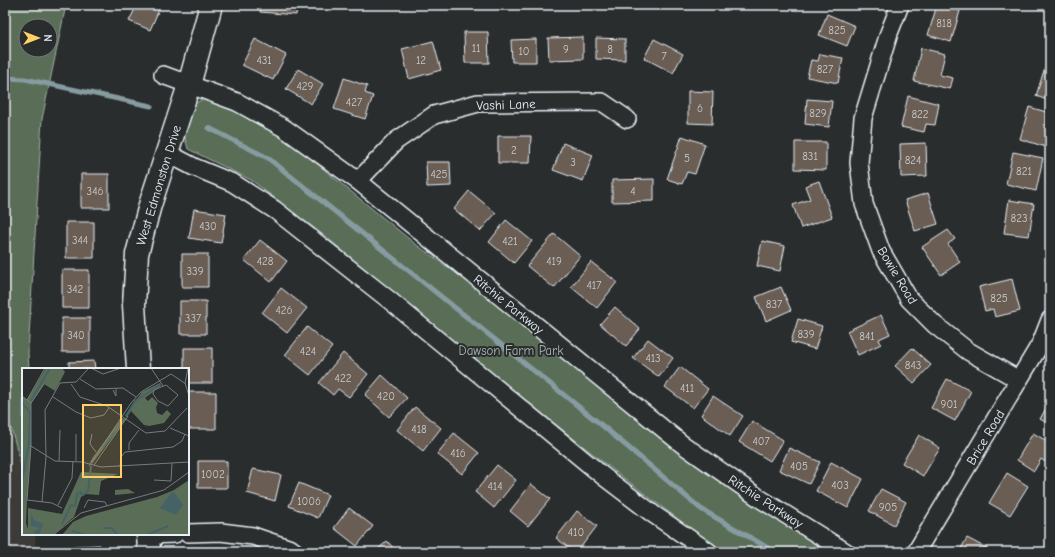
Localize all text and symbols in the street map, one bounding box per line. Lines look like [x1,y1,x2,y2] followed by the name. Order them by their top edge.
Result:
[936,17,952,30] house number: 818
[18,18,58,58] north arrow
[828,24,846,37] house number: 825
[41,34,54,42] text: N
[472,42,480,55] house number: 11
[563,43,569,56] house number: 9
[607,43,613,56] house number: 8
[518,45,530,58] house number: 10
[661,50,667,63] house number: 7
[256,54,272,67] house number: 431
[416,54,426,67] house number: 12
[817,63,833,76] house number: 827
[297,80,314,93] house number: 429
[346,96,362,109] house number: 427
[476,96,536,113] street label: Vashi Lane
[697,102,703,115] house number: 6
[809,107,827,120] house number: 829
[911,108,929,121] house number: 822
[133,123,184,247] street label: West Edmonston Drive
[511,144,517,157] house number: 2
[802,150,818,163] house number: 831
[684,152,690,165] house number: 5
[905,154,921,167] house number: 824
[570,156,576,169] house number: 3
[1016,165,1032,178] house number: 821
[430,168,448,181] house number: 425
[87,185,103,198] house number: 346
[630,185,636,198] house number: 4
[1011,212,1027,225] house number: 823
[199,220,217,233] house number: 430
[72,234,88,247] house number: 344
[502,235,518,248] house number: 421
[875,244,921,307] street label: Bowie Road
[257,255,274,268] house number: 428
[546,255,562,268] house number: 419
[187,265,204,278] house number: 339
[471,271,547,337] street label: Ritchie Parkway
[587,279,601,292] house number: 417
[67,283,84,296] house number: 342
[990,292,1008,305] house number: 825
[766,298,782,311] house number: 837
[275,304,293,317] house number: 426
[185,312,201,325] house number: 337
[797,328,815,341] house number: 839
[67,329,85,342] house number: 340
[859,330,875,343] house number: 841
[458,343,564,358] park label: Dawson Farm Park
[300,345,316,358] house number: 424
[645,352,661,365] house number: 413
[905,359,921,372] house number: 843
[22,368,189,535] inset map
[335,372,352,385] house number: 422
[680,382,694,395] house number: 411
[377,390,395,403] house number: 420
[941,398,957,411] house number: 901
[963,407,1008,467] street label: Brice Road
[411,423,427,436] house number: 418
[752,435,770,448] house number: 407
[450,447,466,460] house number: 416
[790,460,808,473] house number: 405
[201,468,225,481] house number: 1002
[726,472,806,531] street label: Ritchie Parkway
[831,479,849,492] house number: 403
[488,480,502,493] house number: 414
[297,495,321,508] house number: 1006
[879,501,897,514] house number: 905
[568,526,584,539] house number: 410

